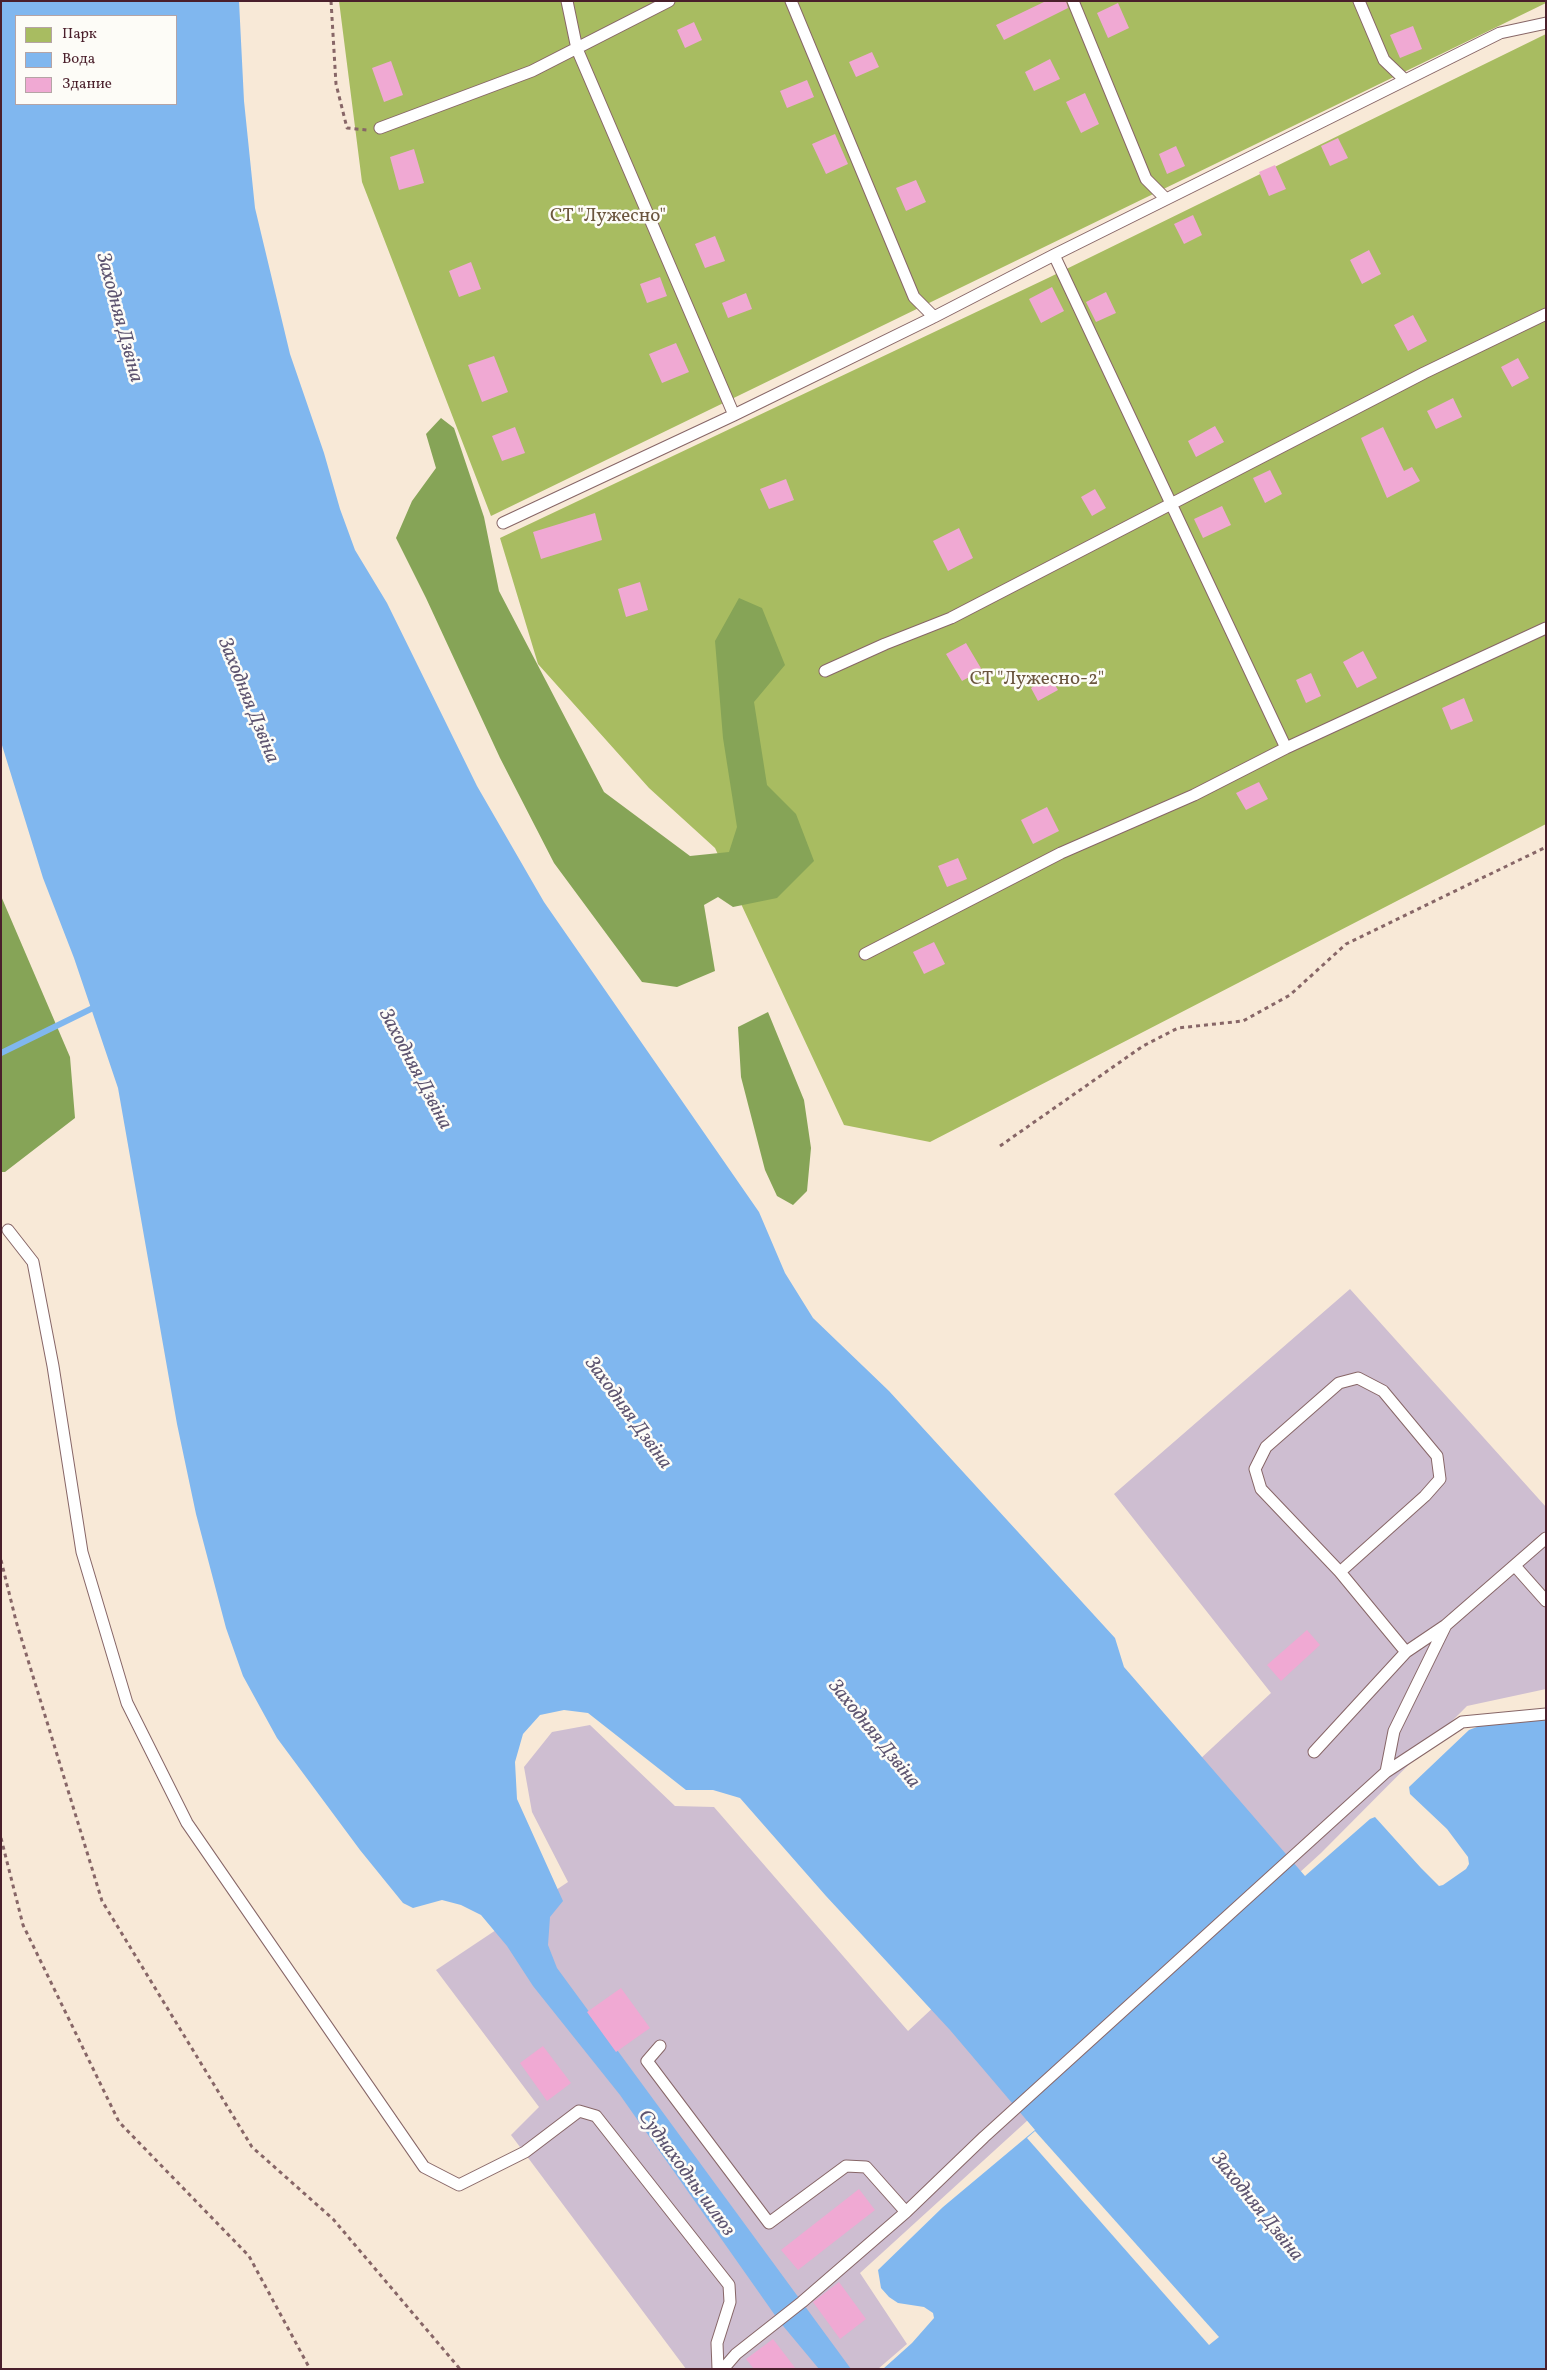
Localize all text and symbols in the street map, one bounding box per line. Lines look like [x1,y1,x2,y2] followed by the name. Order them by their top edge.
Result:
[15,15,178,105] legend
[62,24,97,45] text: Парк
[62,49,95,70] text: Вода
[62,74,112,95] text: Здание
[550,207,666,229] park label: СТ "Лужесно"
[89,251,147,385] water label: Заходняя Дзвіна
[211,635,283,767] water label: Заходняя Дзвіна
[970,670,1104,692] park label: СТ "Лужесно-2"
[372,1006,456,1134] water label: Заходняя Дзвіна
[578,1353,676,1475] water label: Заходняя Дзвіна
[822,1676,924,1794] water label: Заходняя Дзвіна
[631,2106,739,2242] water label: Суднаходны шлюз
[1205,2149,1307,2267] water label: Заходняя Дзвіна

